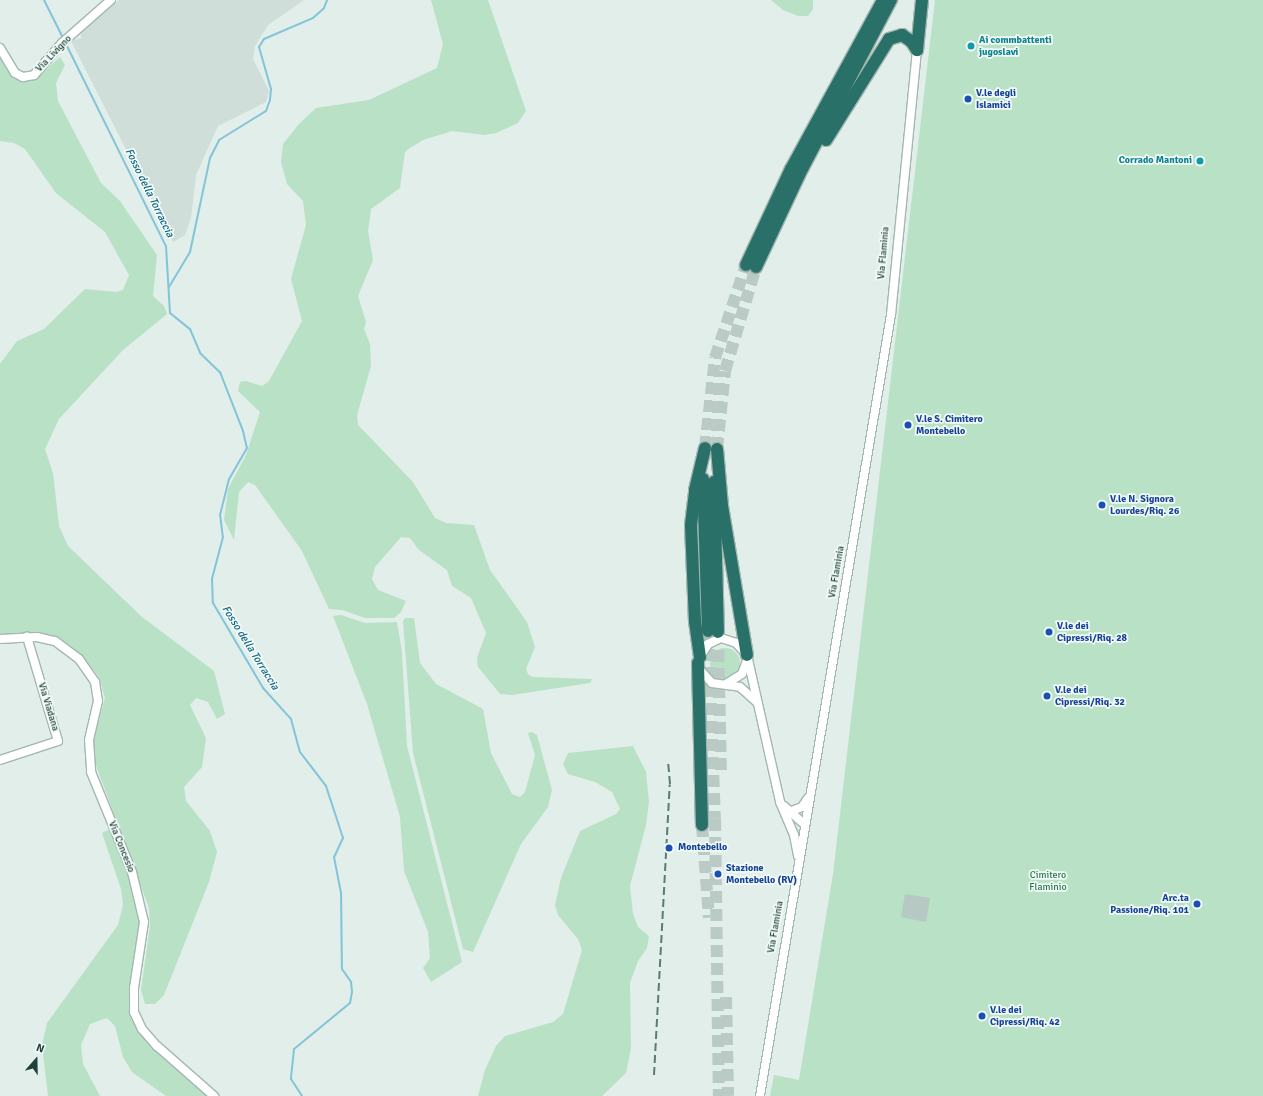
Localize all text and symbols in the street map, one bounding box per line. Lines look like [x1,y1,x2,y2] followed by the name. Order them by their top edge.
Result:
[34,33,74,75] street label: Via Livigno
[979,34,1052,58] place label: Ai commbattenti jugoslavi
[966,41,976,51] marker: Ai commbattenti jugoslavi
[976,87,1016,110] place label: V.le degli Islamici
[963,94,973,104] marker: V.le degli Islamici
[122,146,176,240] water label: Fosso della Torraccia
[1119,155,1192,167] place label: Corrado Mantoni
[1195,156,1205,166] marker: Corrado Mantoni
[876,226,892,280] street label: Via Flaminia
[916,413,983,436] place label: V.le S. Cimitero Montebello
[903,420,913,430] marker: V.le S. Cimitero Montebello
[1110,493,1179,516] place label: V.le N. Signora Lourdes/Riq. 26
[1097,500,1107,510] marker: V.le N. Signora Lourdes/Riq. 26
[827,545,847,599] street label: Via Flaminia
[219,603,281,693] water label: Fosso della Torraccia
[1057,620,1127,644] place label: V.le dei Cipressi/Riq. 28
[1044,627,1054,637] marker: V.le dei Cipressi/Riq. 28
[35,681,61,733] street label: Via Viadana
[1055,684,1125,708] place label: V.le dei Cipressi/Riq. 32
[1042,691,1052,701] marker: V.le dei Cipressi/Riq. 32
[105,820,137,874] street label: Via Concesio
[663,842,675,854] marker: Montebello
[678,842,727,854] place label: Montebello
[726,862,797,886] place label: Stazione Montebello (RV)
[713,869,723,879] marker: Stazione Montebello (RV)
[1029,869,1067,892] park label: Cimitero Flaminio
[1110,892,1189,916] place label: Arc.ta Passione/Riq. 101
[1192,899,1202,909] marker: Arc.ta Passione/Riq. 101
[766,900,786,954] street label: Via Flaminia
[990,1004,1060,1028] place label: V.le dei Cipressi/Riq. 42
[977,1011,987,1021] marker: V.le dei Cipressi/Riq. 42
[16,1040,56,1080] north arrow
[34,1041,46,1056] text: N

